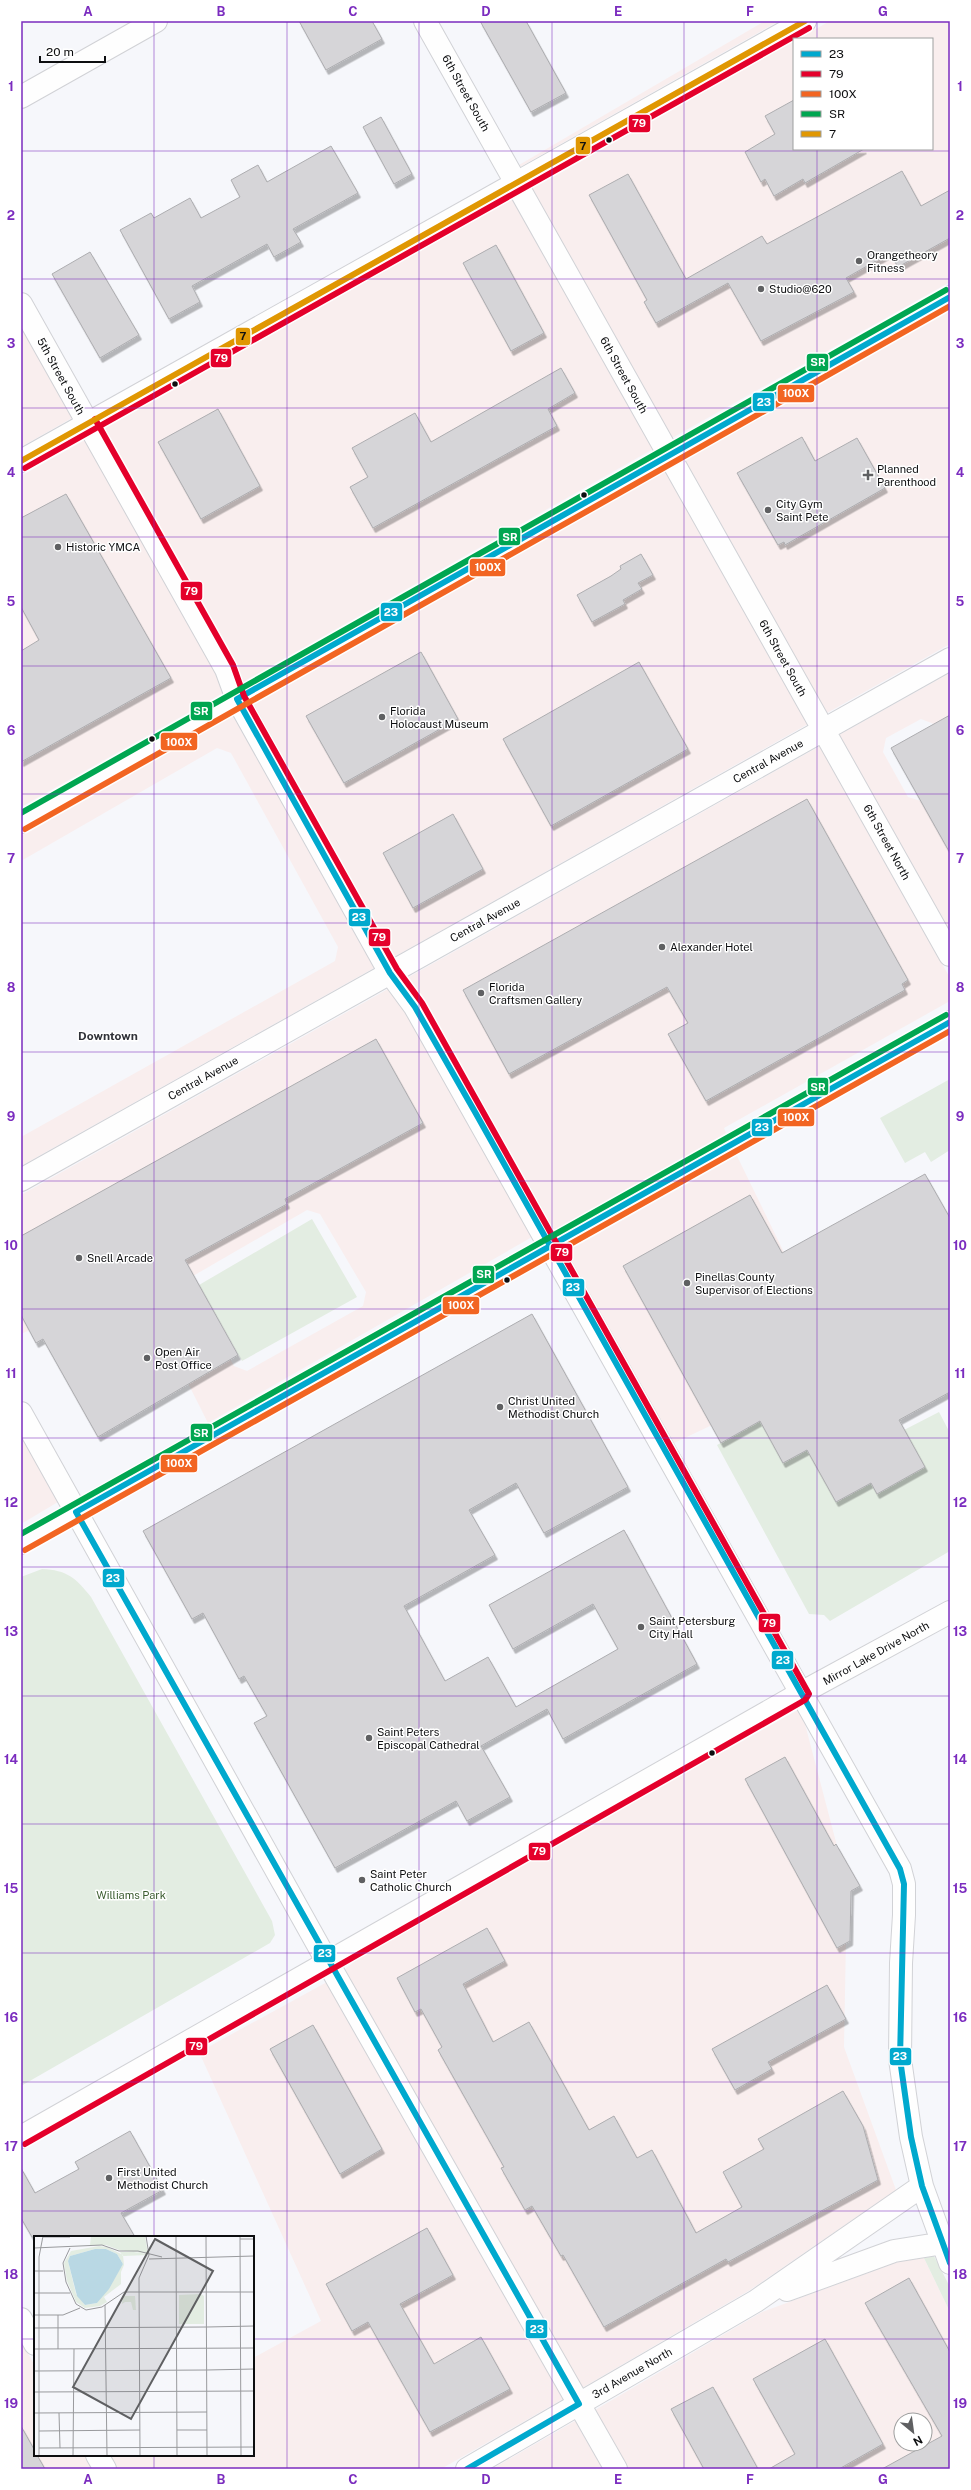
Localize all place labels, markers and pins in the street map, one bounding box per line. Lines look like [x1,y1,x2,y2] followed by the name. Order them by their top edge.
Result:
[604,135,614,145] unlabelled marker
[867,249,938,274] place label: Orangetheory Fitness
[854,256,864,266] marker: Orangetheory Fitness
[769,283,832,295] place label: Studio@620
[756,284,766,294] marker: Studio@620
[170,379,180,389] unlabelled marker
[877,463,936,488] place label: Planned Parenthood
[862,469,874,481] marker: Planned Parenthood
[579,490,589,500] unlabelled marker
[776,498,829,523] place label: City Gym Saint Pete
[763,505,773,515] marker: City Gym Saint Pete
[66,541,140,553] place label: Historic YMCA
[53,542,63,552] marker: Historic YMCA
[390,705,489,730] place label: Florida Holocaust Museum
[377,712,387,722] marker: Florida Holocaust Museum
[147,734,157,744] unlabelled marker
[670,941,753,953] place label: Alexander Hotel
[657,942,667,952] marker: Alexander Hotel
[489,981,582,1006] place label: Florida Craftsmen Gallery
[476,988,486,998] marker: Florida Craftsmen Gallery
[87,1252,153,1264] place label: Snell Arcade
[74,1253,84,1263] marker: Snell Arcade
[695,1271,813,1296] place label: Pinellas County Supervisor of Elections
[502,1275,512,1285] unlabelled marker
[682,1278,692,1288] marker: Pinellas County Supervisor of Elections
[155,1346,212,1371] place label: Open Air Post Office
[142,1353,152,1363] marker: Open Air Post Office
[508,1395,599,1420] place label: Christ United Methodist Church
[495,1402,505,1412] marker: Christ United Methodist Church
[649,1615,735,1640] place label: Saint Petersburg City Hall
[636,1622,646,1632] marker: Saint Petersburg City Hall
[377,1726,480,1751] place label: Saint Peters Episcopal Cathedral
[364,1733,374,1743] marker: Saint Peters Episcopal Cathedral
[707,1748,717,1758] unlabelled marker
[370,1868,452,1893] place label: Saint Peter Catholic Church
[357,1875,367,1885] marker: Saint Peter Catholic Church
[117,2166,208,2191] place label: First United Methodist Church
[104,2173,114,2183] marker: First United Methodist Church

